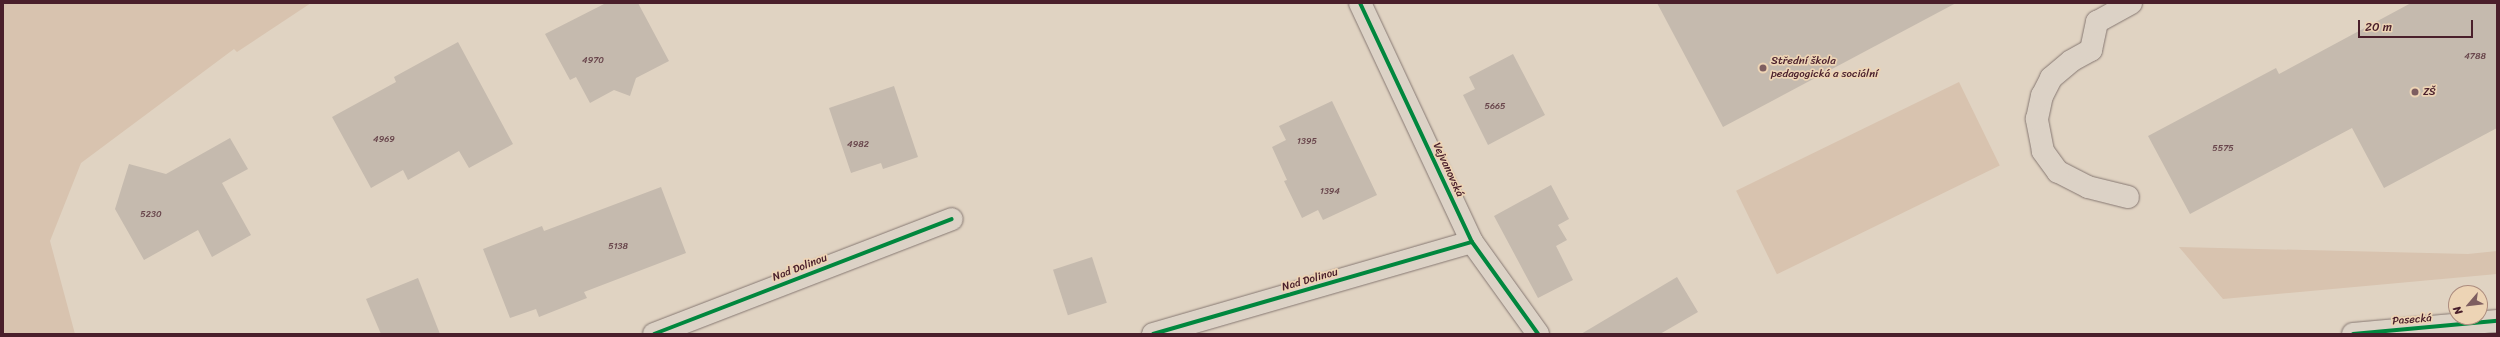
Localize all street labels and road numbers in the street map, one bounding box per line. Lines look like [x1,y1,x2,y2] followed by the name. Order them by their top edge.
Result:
[1430,141,1466,199] street label: Vejvanovská
[771,252,829,284] street label: Nad Dolinou
[1281,266,1339,294] street label: Nad Dolinou
[2392,312,2432,328] street label: Pasecká

